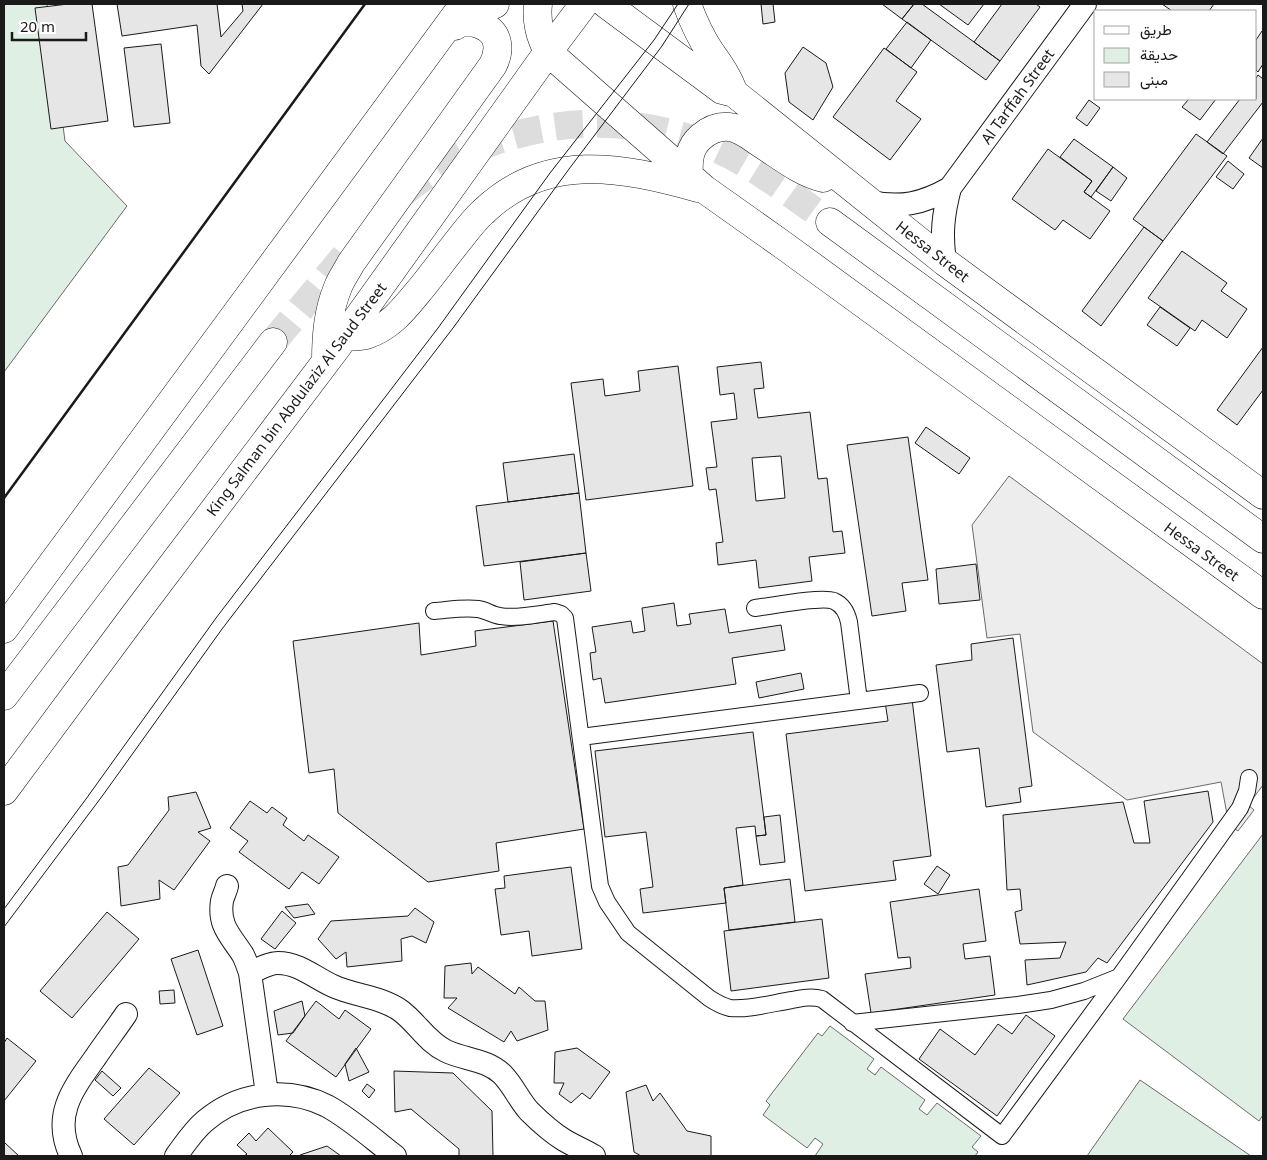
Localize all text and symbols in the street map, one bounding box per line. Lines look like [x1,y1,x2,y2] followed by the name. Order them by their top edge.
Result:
[12,10,86,42] scale bar
[1094,10,1257,100] legend
[20,16,55,36] text: 20 m
[1140,19,1172,40] text: طريق
[976,44,1059,148] street label: Al Tarffah Street
[1140,44,1178,64] text: حديقة
[1140,69,1168,90] text: مبنى
[892,216,974,286] street label: Hessa Street
[201,278,391,520] street label: King Salman bin Abdulaziz Al Saud Street
[1160,517,1244,585] street label: Hessa Street

